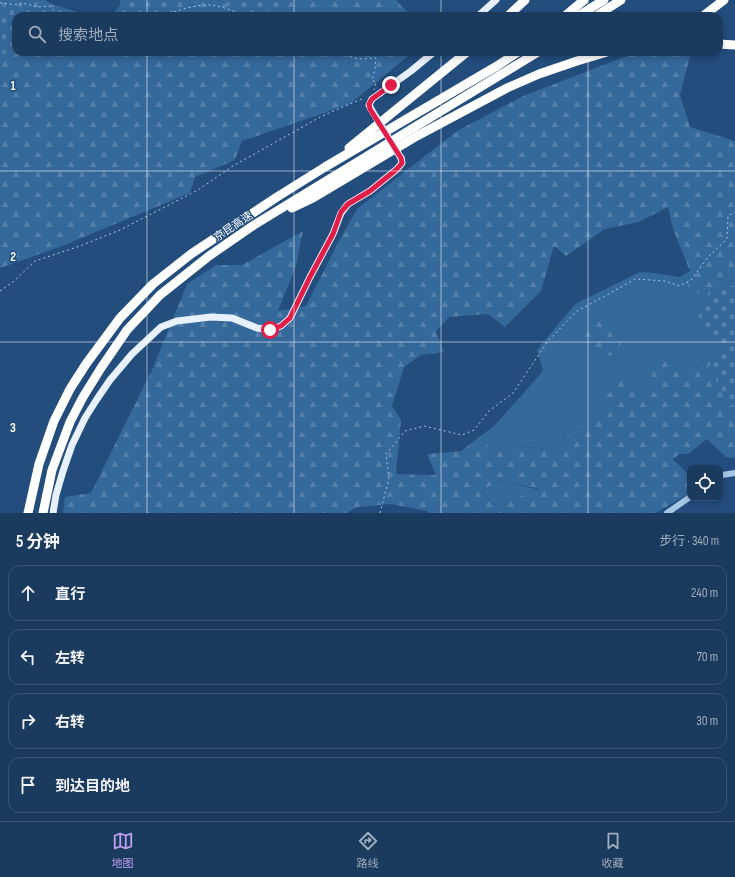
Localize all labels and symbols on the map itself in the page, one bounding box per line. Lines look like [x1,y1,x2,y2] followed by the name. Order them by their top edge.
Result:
[382,76,400,94] route end
[10,78,16,94] text: 1
[211,209,255,244] street label: 京昆高速
[10,249,16,265] text: 2
[261,321,279,339] route start
[10,420,16,436] text: 3

